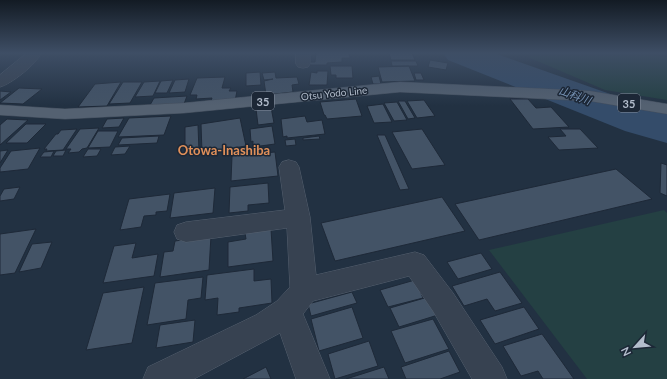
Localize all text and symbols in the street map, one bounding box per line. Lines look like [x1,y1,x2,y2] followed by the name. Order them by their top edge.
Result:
[557,83,594,107] water label: 山科川
[300,84,368,102] street label: Otsu Yodo Line
[252,92,274,110] road number: 35
[618,94,640,112] road number: 35
[178,142,270,158] district label: Otowa-Inashiba
[615,327,655,367] north arrow
[618,345,633,358] text: N

